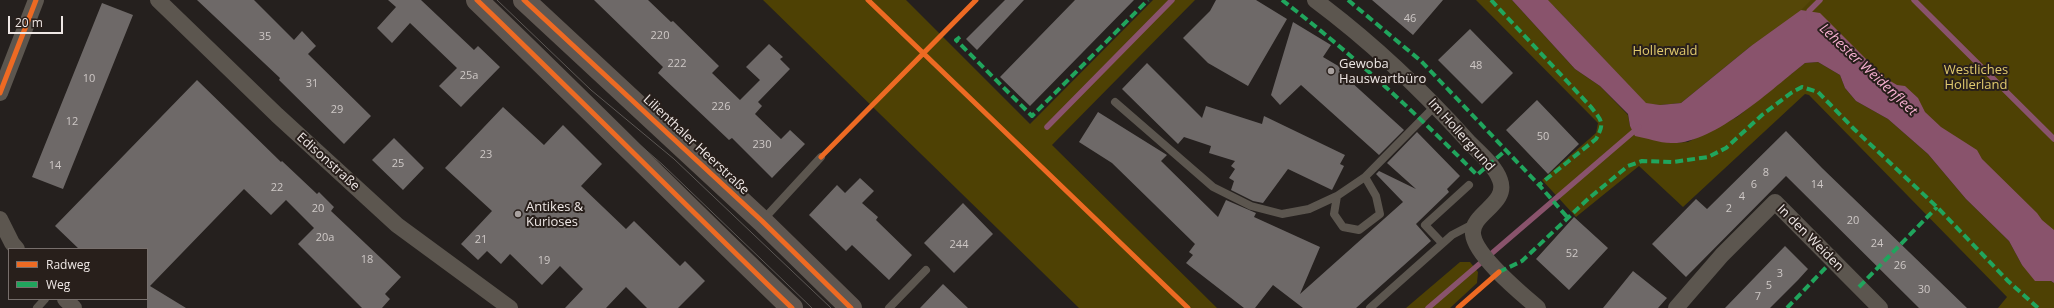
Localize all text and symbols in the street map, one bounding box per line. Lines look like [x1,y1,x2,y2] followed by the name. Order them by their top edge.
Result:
[10,8,65,34] scale bar
[1404,12,1416,26] house number: 46
[15,14,43,31] text: 20 m
[1816,20,1920,120] water label: Lehester Weidenfleet
[651,29,669,43] house number: 220
[259,30,271,44] house number: 35
[1632,43,1698,59] park label: Hollerwald
[1339,56,1426,87] place label: Gewoba Hauswartbüro
[668,57,686,71] house number: 222
[1470,59,1482,73] house number: 48
[1944,62,2008,93] park label: Westliches Hollerland
[1326,66,1336,76] marker: Gewoba Hauswartbüro
[460,69,478,83] house number: 25a
[83,72,95,86] house number: 10
[306,77,318,91] house number: 31
[640,92,752,198] street label: Lilienthaler Heerstraße
[1424,96,1498,174] street label: Im Hollergrund
[712,100,730,114] house number: 226
[331,103,343,117] house number: 29
[66,115,78,129] house number: 12
[293,130,363,194] street label: Edisonstraße
[1537,130,1549,144] house number: 50
[753,138,771,152] house number: 230
[480,148,492,162] house number: 23
[392,157,404,171] house number: 25
[49,159,61,173] house number: 14
[1763,166,1769,180] house number: 8
[1751,178,1757,192] house number: 6
[1811,178,1823,192] house number: 14
[271,181,283,195] house number: 22
[1739,190,1745,204] house number: 4
[526,199,583,230] place label: Antikes & Kurioses
[312,202,324,216] house number: 20
[1726,202,1732,216] house number: 2
[1774,202,1846,274] street label: In den Weiden
[513,209,523,219] marker: Antikes & Kurioses
[1847,214,1859,228] house number: 20
[316,231,334,245] house number: 20a
[475,233,487,247] house number: 21
[1871,237,1883,251] house number: 24
[950,238,968,252] house number: 244
[1566,247,1578,261] house number: 52
[8,248,148,300] legend
[361,253,373,267] house number: 18
[538,254,550,268] house number: 19
[46,256,90,273] text: Radweg
[1894,259,1906,273] house number: 26
[1777,267,1783,281] house number: 3
[46,276,70,293] text: Weg
[1766,279,1772,293] house number: 5
[1918,283,1930,297] house number: 30
[1755,290,1761,304] house number: 7

